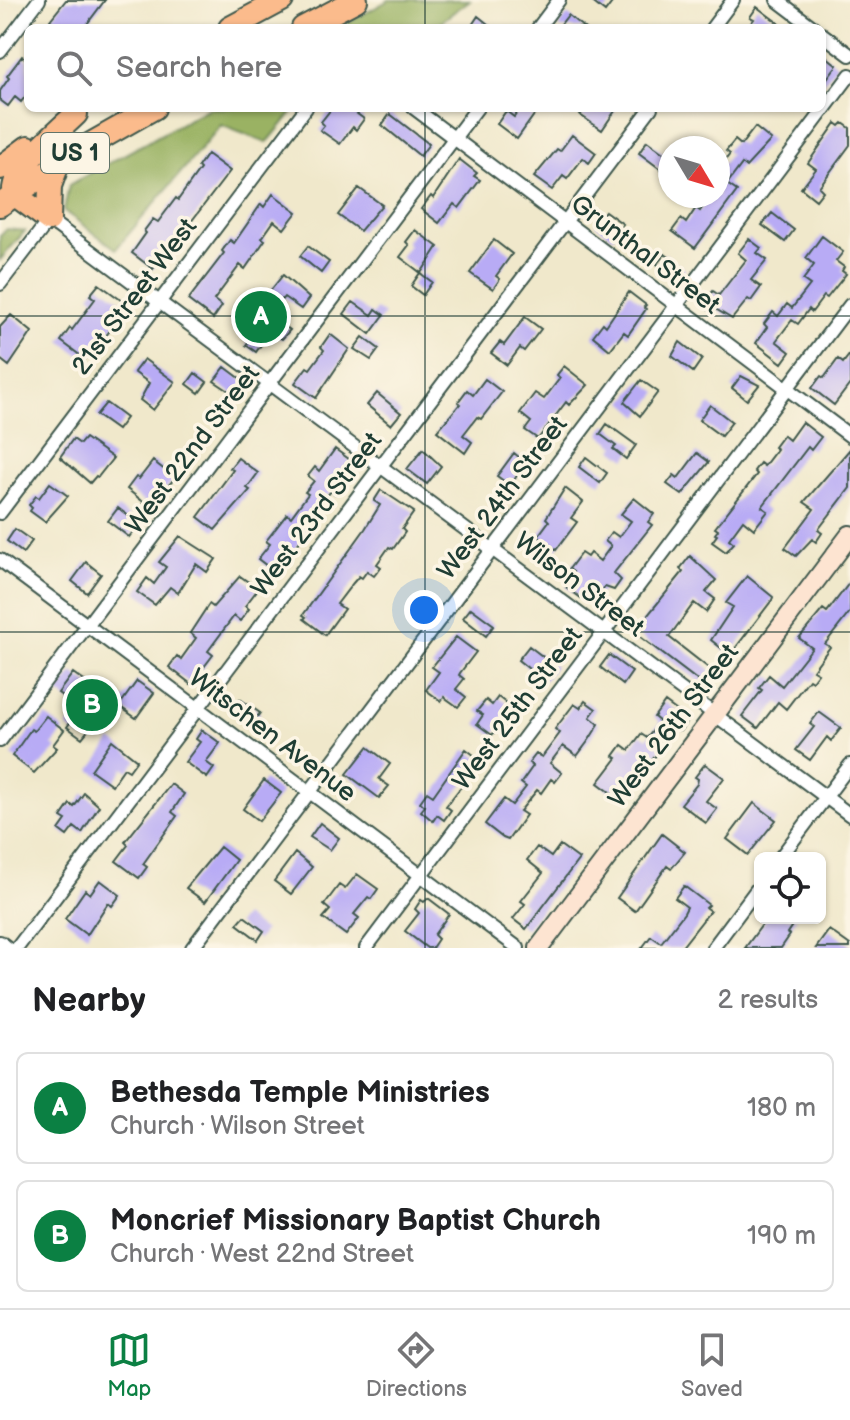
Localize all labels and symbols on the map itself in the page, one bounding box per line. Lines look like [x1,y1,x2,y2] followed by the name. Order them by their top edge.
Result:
[41,133,109,173] road number: US 1
[658,136,730,208] north arrow
[564,189,726,321] street label: Grunthal Street
[66,212,204,381] street label: 21st Street West
[235,287,287,347] pin: A
[119,359,267,541] street label: West 22nd Street
[431,410,575,586] street label: West 24th Street
[245,427,389,603] street label: West 23rd Street
[508,526,650,644] street label: Wilson Street
[404,590,444,630] your location
[447,621,589,797] street label: West 25th Street
[602,638,746,814] street label: West 26th Street
[182,663,362,809] street label: Witschen Avenue
[66,675,118,735] pin: B

